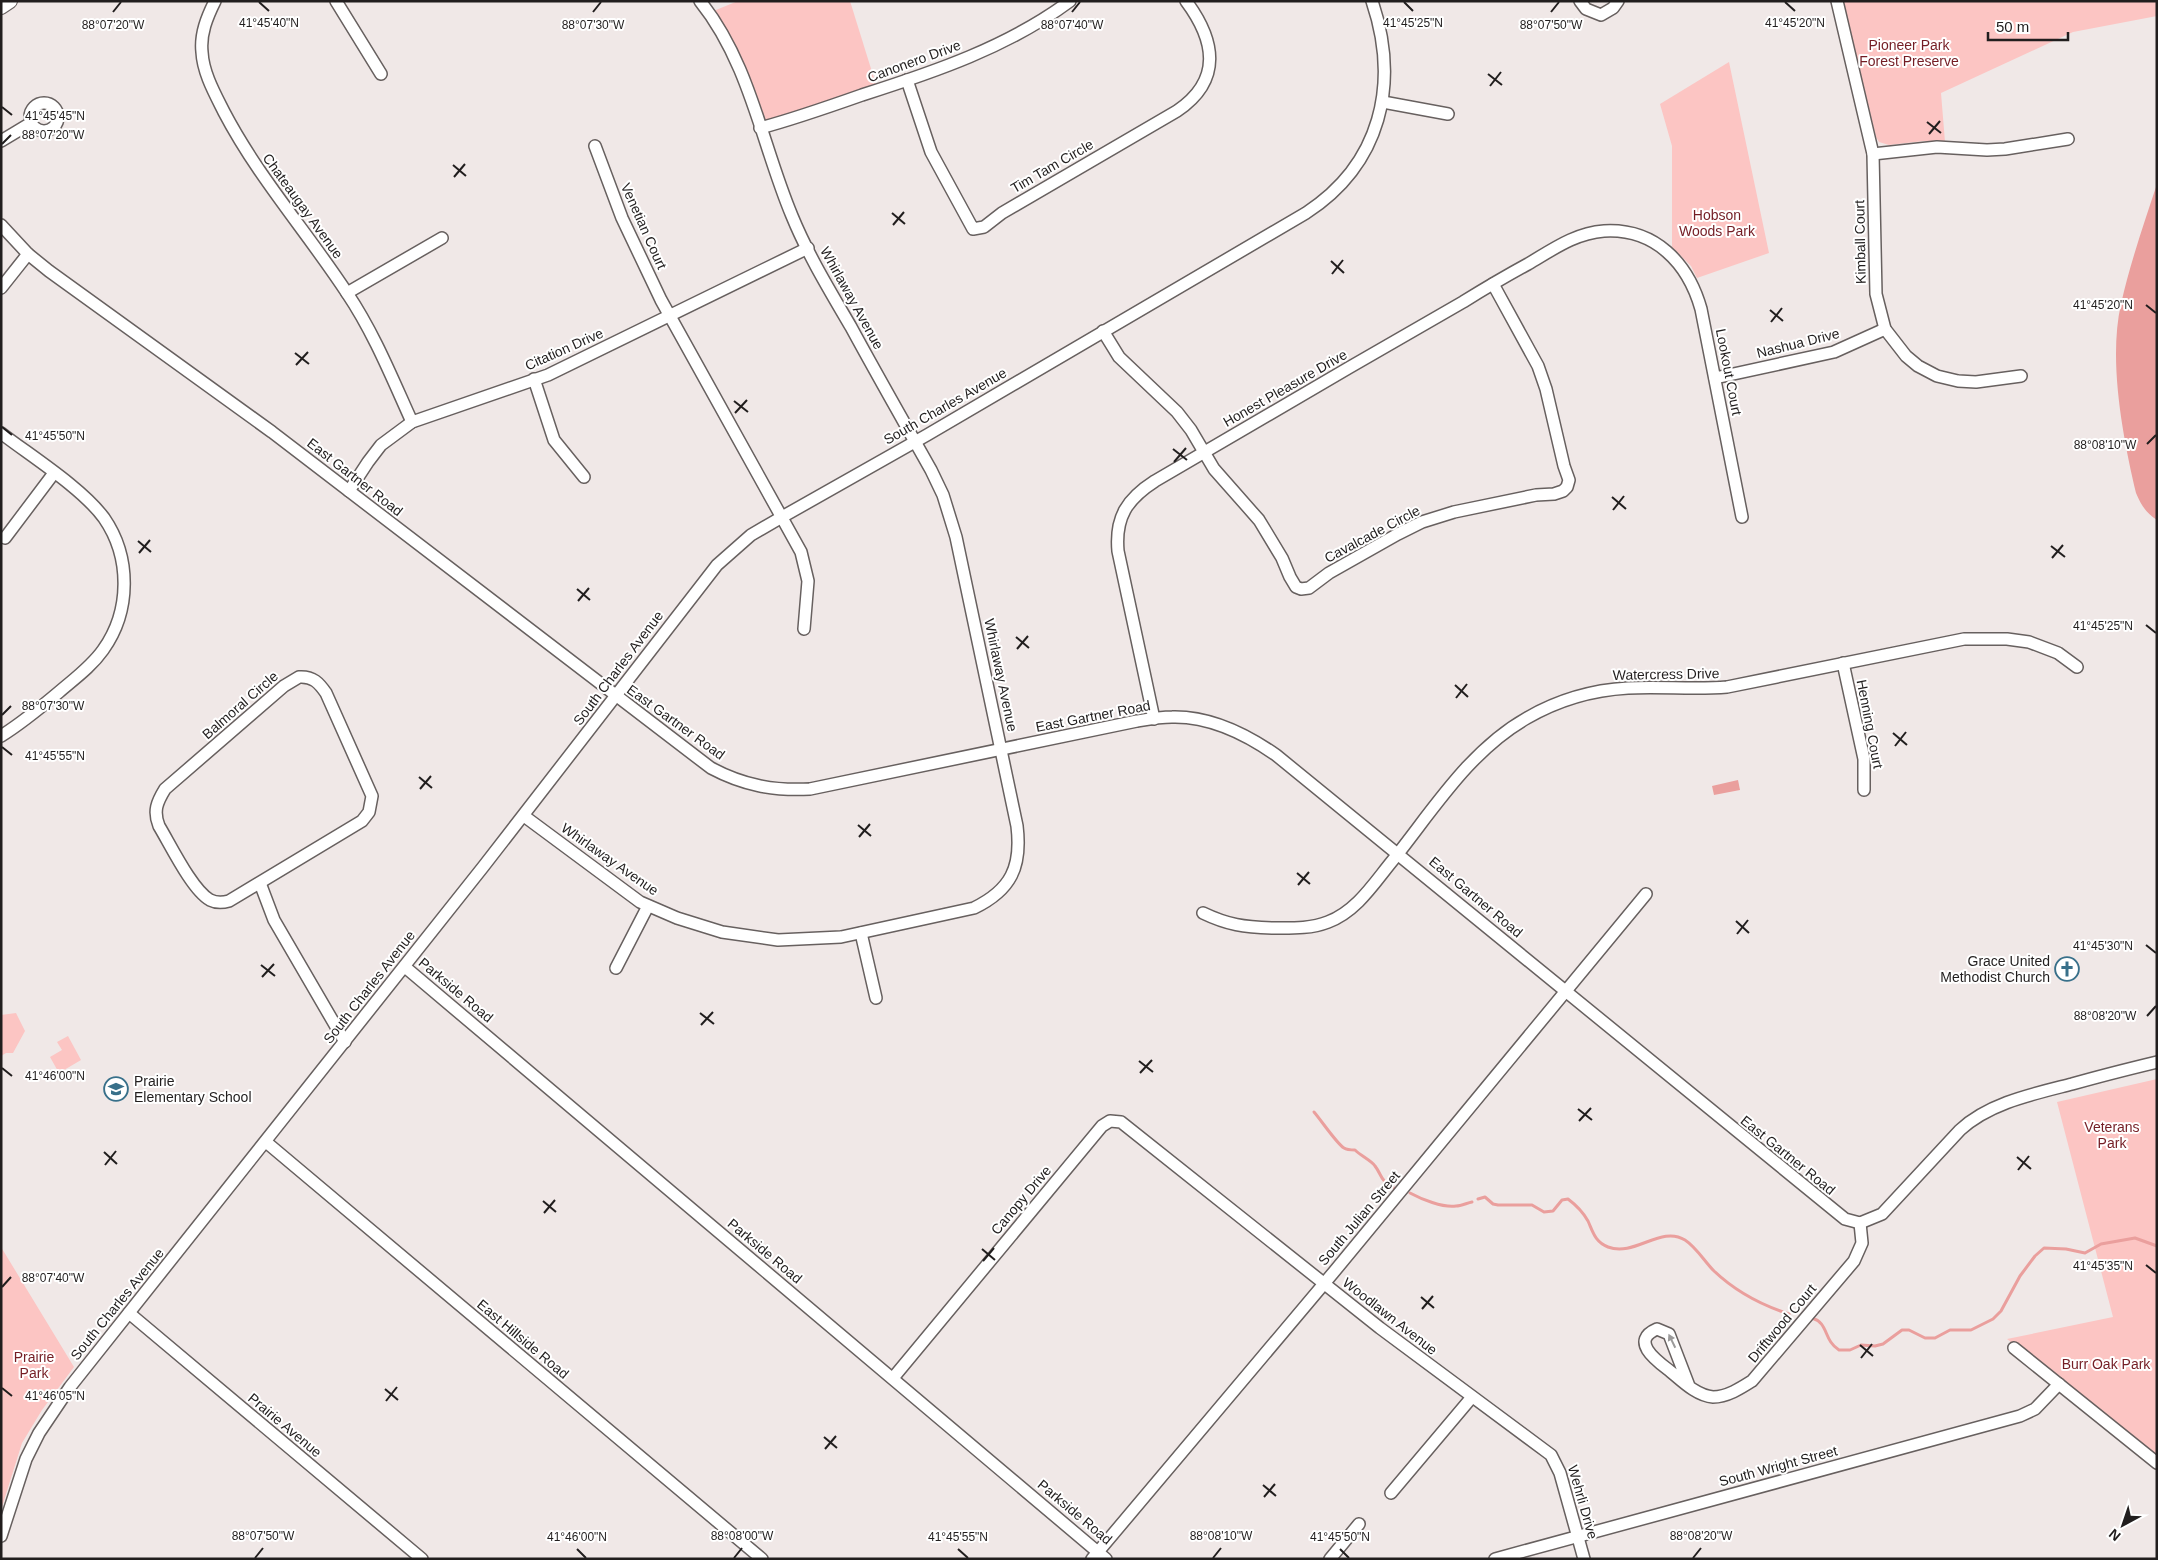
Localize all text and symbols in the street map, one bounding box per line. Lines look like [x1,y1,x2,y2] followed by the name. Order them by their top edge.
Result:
[1988,10,2068,42] scale bar
[239,16,299,30] text: 41°45'40"N
[1383,16,1443,30] text: 41°45'25"N
[1765,16,1825,30] text: 41°45'20"N
[82,18,145,32] text: 88°07'20"W
[562,18,625,32] text: 88°07'30"W
[1041,18,1104,32] text: 88°07'40"W
[1520,18,1583,32] text: 88°07'50"W
[1996,18,2029,35] text: 50 m
[865,37,963,85] street label: Canonero Drive
[1859,37,1959,69] park label: Pioneer Park Forest Preserve
[25,109,85,123] text: 41°45'45"N
[22,128,85,142] text: 88°07'20"W
[1008,136,1096,196] street label: Tim Tam Circle
[260,150,347,262] street label: Chateaugay Avenue
[618,180,670,272] street label: Venetian Court
[1851,200,1869,284] street label: Kimball Court
[1679,207,1756,239] park label: Hobson Woods Park
[817,244,887,352] street label: Whirlaway Avenue
[2073,298,2133,312] text: 41°45'20"N
[522,325,606,373] street label: Citation Drive
[1755,325,1841,361] street label: Nashua Drive
[1713,327,1745,417] street label: Lookout Court
[1220,346,1350,430] street label: Honest Pleasure Drive
[881,364,1009,448] street label: South Charles Avenue
[25,429,85,443] text: 41°45'50"N
[304,435,406,519] street label: East Gartner Road
[2074,438,2137,452] text: 88°08'10"W
[1322,502,1423,566] street label: Cavalcade Circle
[570,607,666,728] street label: South Charles Avenue
[981,617,1021,733] street label: Whirlaway Avenue
[2073,619,2133,633] text: 41°45'25"N
[1612,665,1720,683] street label: Watercress Drive
[199,668,281,742] street label: Balmoral Circle
[1854,678,1886,770] street label: Henning Court
[624,681,728,763] street label: East Gartner Road
[1034,697,1152,735] street label: East Gartner Road
[22,699,85,713] text: 88°07'30"W
[25,749,85,763] text: 41°45'55"N
[558,819,662,899] street label: Whirlaway Avenue
[1426,853,1526,941] street label: East Gartner Road
[320,927,418,1047] street label: South Charles Avenue
[2073,939,2133,953] text: 41°45'30"N
[1940,953,2050,985] place label: Grace United Methodist Church
[416,954,496,1026] street label: Parkside Road
[2054,956,2080,982] church icon: Grace United Methodist Church
[2074,1009,2137,1023] text: 88°08'20"W
[25,1069,85,1083] text: 41°46'00"N
[134,1073,252,1105] place label: Prairie Elementary School
[103,1076,129,1102] school or university icon: Prairie Elementary School
[1738,1112,1838,1198] street label: East Gartner Road
[2084,1119,2140,1151] park label: Veterans Park
[988,1162,1055,1238] street label: Canopy Drive
[1315,1167,1403,1268] street label: South Julian Street
[725,1215,805,1287] street label: Parkside Road
[67,1245,167,1363] street label: South Charles Avenue
[2073,1259,2133,1273] text: 41°45'35"N
[22,1271,85,1285] text: 88°07'40"W
[1340,1274,1441,1358] street label: Woodlawn Avenue
[1745,1281,1819,1365] street label: Driftwood Court
[474,1296,572,1382] street label: East Hillside Road
[1668,1334,1676,1348] one-way arrow
[14,1349,54,1381] park label: Prairie Park
[2062,1356,2151,1372] park label: Burr Oak Park
[25,1389,85,1403] text: 41°46'05"N
[245,1390,325,1460] street label: Prairie Avenue
[1717,1442,1839,1490] street label: South Wright Street
[1565,1463,1601,1541] street label: Wehrli Drive
[1035,1476,1115,1548] street label: Parkside Road
[2098,1500,2148,1550] north arrow
[2106,1526,2124,1544] text: N
[232,1529,295,1543] text: 88°07'50"W
[711,1529,774,1543] text: 88°08'00"W
[1190,1529,1253,1543] text: 88°08'10"W
[1670,1529,1733,1543] text: 88°08'20"W
[547,1530,607,1544] text: 41°46'00"N
[928,1530,988,1544] text: 41°45'55"N
[1310,1530,1370,1544] text: 41°45'50"N

